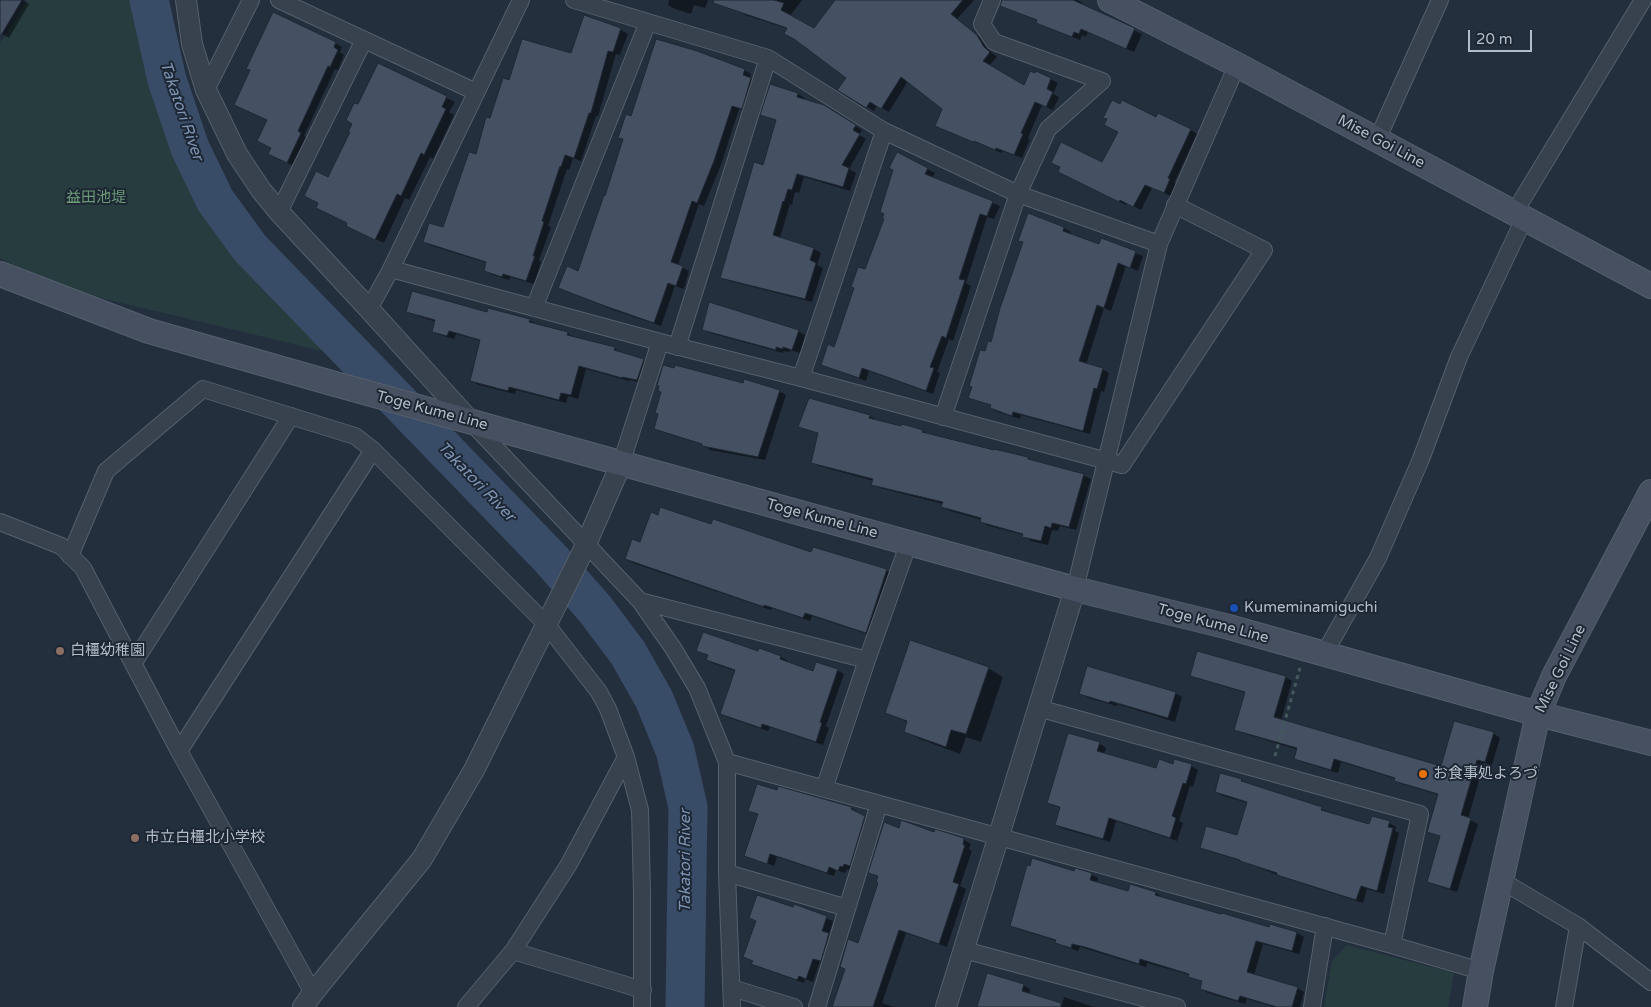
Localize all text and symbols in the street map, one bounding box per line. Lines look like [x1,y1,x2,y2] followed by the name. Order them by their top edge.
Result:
[1471,20,1535,52] scale bar
[1476,30,1513,48] text: 20 m
[155,59,207,163] water label: Takatori River
[1334,112,1428,172] street label: Mise Goi Line
[66,189,126,207] park label: 益田池堤
[374,387,490,435] street label: Toge Kume Line
[433,438,519,526] water label: Takatori River
[764,495,880,543] street label: Toge Kume Line
[1244,599,1377,617] place label: Kumeminamiguchi
[1155,600,1271,648] street label: Toge Kume Line
[1228,602,1240,614] marker: Kumeminamiguchi
[1532,622,1590,716] street label: Mise Goi Line
[70,642,145,660] place label: 白橿幼稚園
[54,645,66,657] marker: 白橿幼稚園
[1433,765,1538,783] place label: お食事処よろづ
[1417,768,1429,780] marker: お食事処よろづ
[676,809,696,913] water label: Takatori River
[145,829,265,847] place label: 市立白橿北小学校
[129,832,141,844] marker: 市立白橿北小学校

